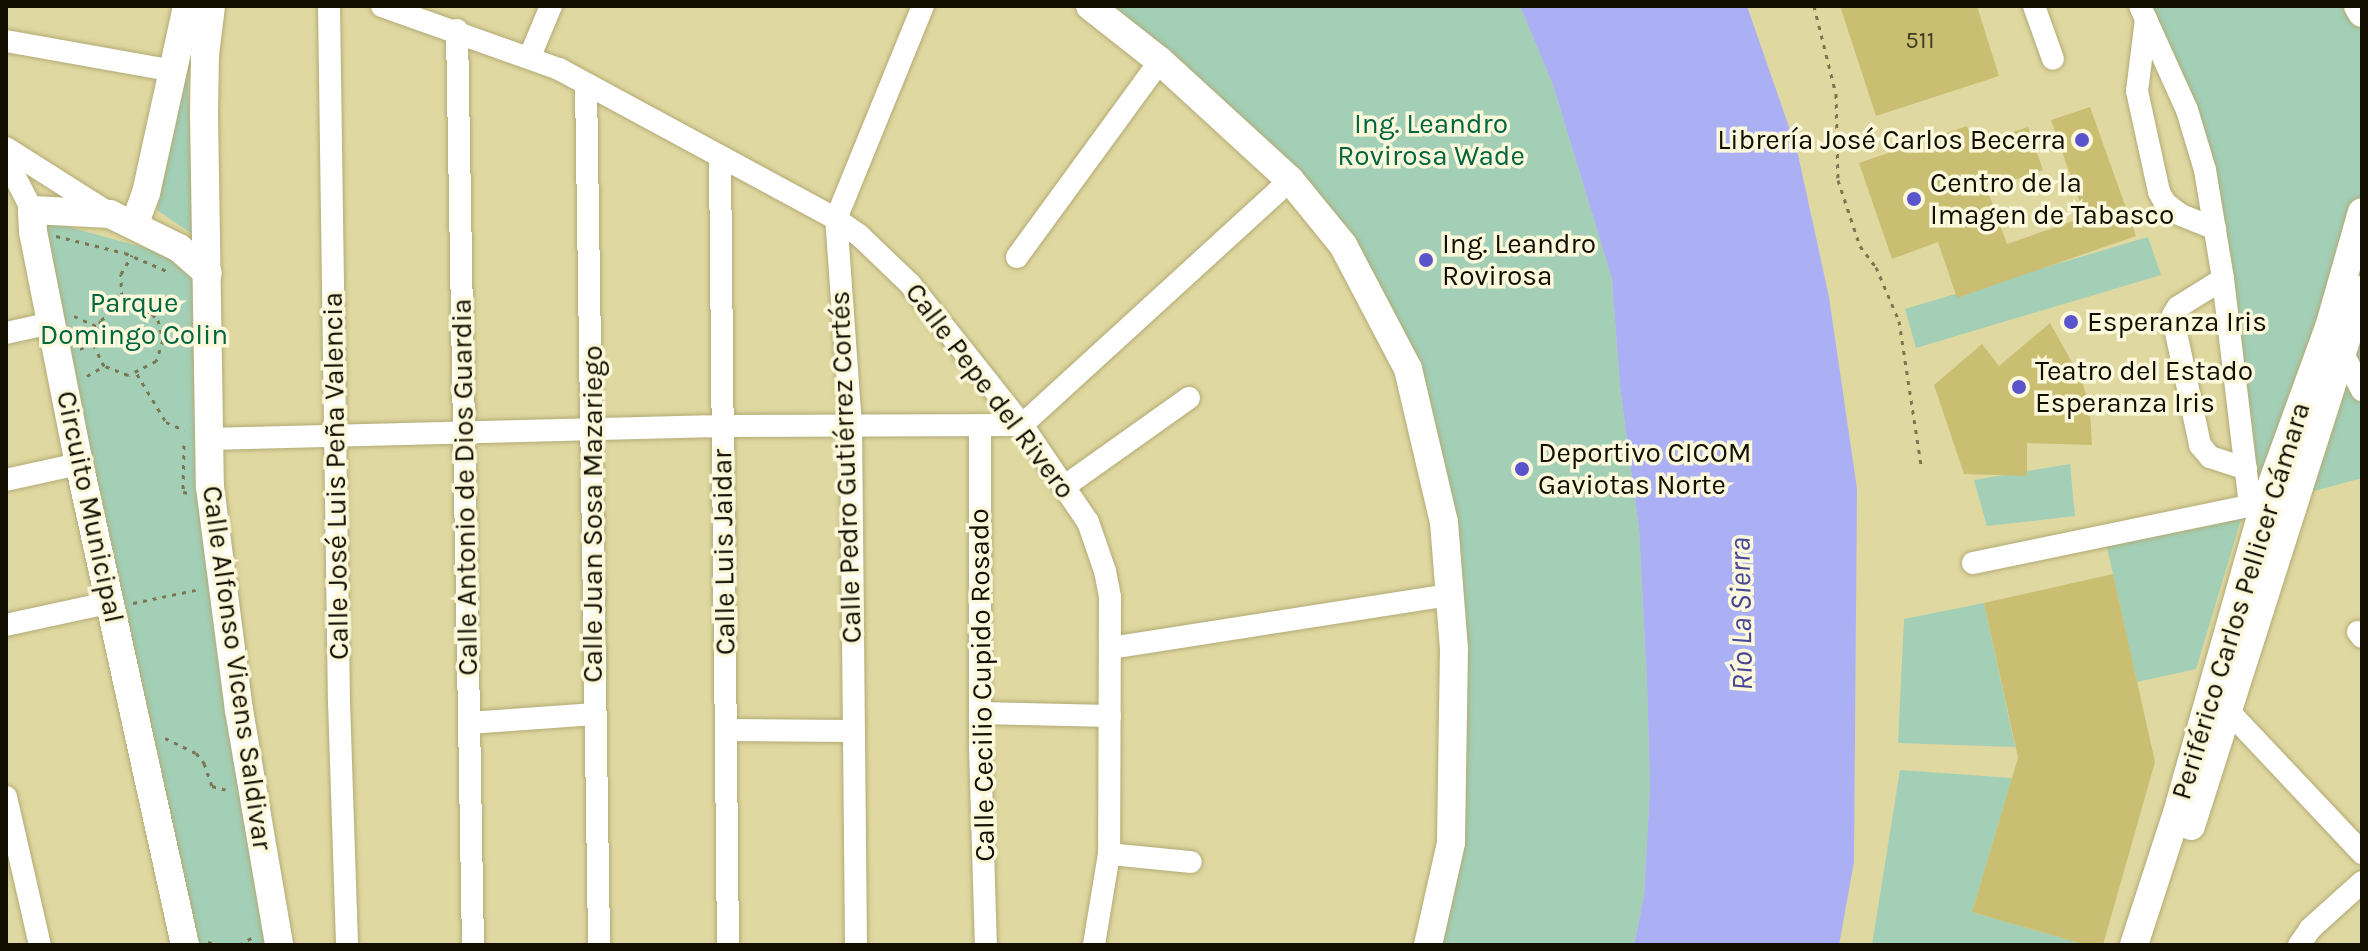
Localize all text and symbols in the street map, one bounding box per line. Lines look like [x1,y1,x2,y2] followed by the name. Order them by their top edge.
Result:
[1905,27,1935,55] house number: 511
[1337,107,1525,173] park label: Ing. Leandro Rovirosa Wade
[1717,123,2066,157] place label: Librería José Carlos Becerra
[2073,131,2091,149] marker: Librería José Carlos Becerra
[1930,166,2174,232] place label: Centro de la Imagen de Tabasco
[1905,190,1923,208] marker: Centro de la Imagen de Tabasco
[1442,227,1596,293] place label: Ing. Leandro Rovirosa
[1417,251,1435,269] marker: Ing. Leandro Rovirosa
[898,277,1082,505] street label: Calle Pepe del Rivero
[40,286,228,352] park label: Parque Domingo Colin
[823,290,869,644] street label: Calle Pedro Gutiérrez Cortés
[316,292,356,660] street label: Calle José Luis Peña Valencia
[445,298,485,676] street label: Calle Antonio de Dios Guardia
[2087,305,2267,339] place label: Esperanza Iris
[2062,313,2080,331] marker: Esperanza Iris
[576,345,610,683] street label: Calle Juan Sosa Mazariego
[2035,354,2253,420] place label: Teatro del Estado Esperanza Iris
[2010,378,2028,396] marker: Teatro del Estado Esperanza Iris
[49,388,131,626] street label: Circuito Municipal
[2164,398,2318,804] street label: Periférico Carlos Pellicer Cámara
[1538,436,1751,502] place label: Deportivo CICOM Gaviotas Norte
[705,449,743,655] street label: Calle Luis Jaidar
[1513,460,1531,478] marker: Deportivo CICOM Gaviotas Norte
[195,484,279,852] street label: Calle Alfonso Vicens Saldivar
[962,508,1002,862] street label: Calle Cecilio Cupido Rosado
[1722,537,1760,691] water label: Río La Sierra

